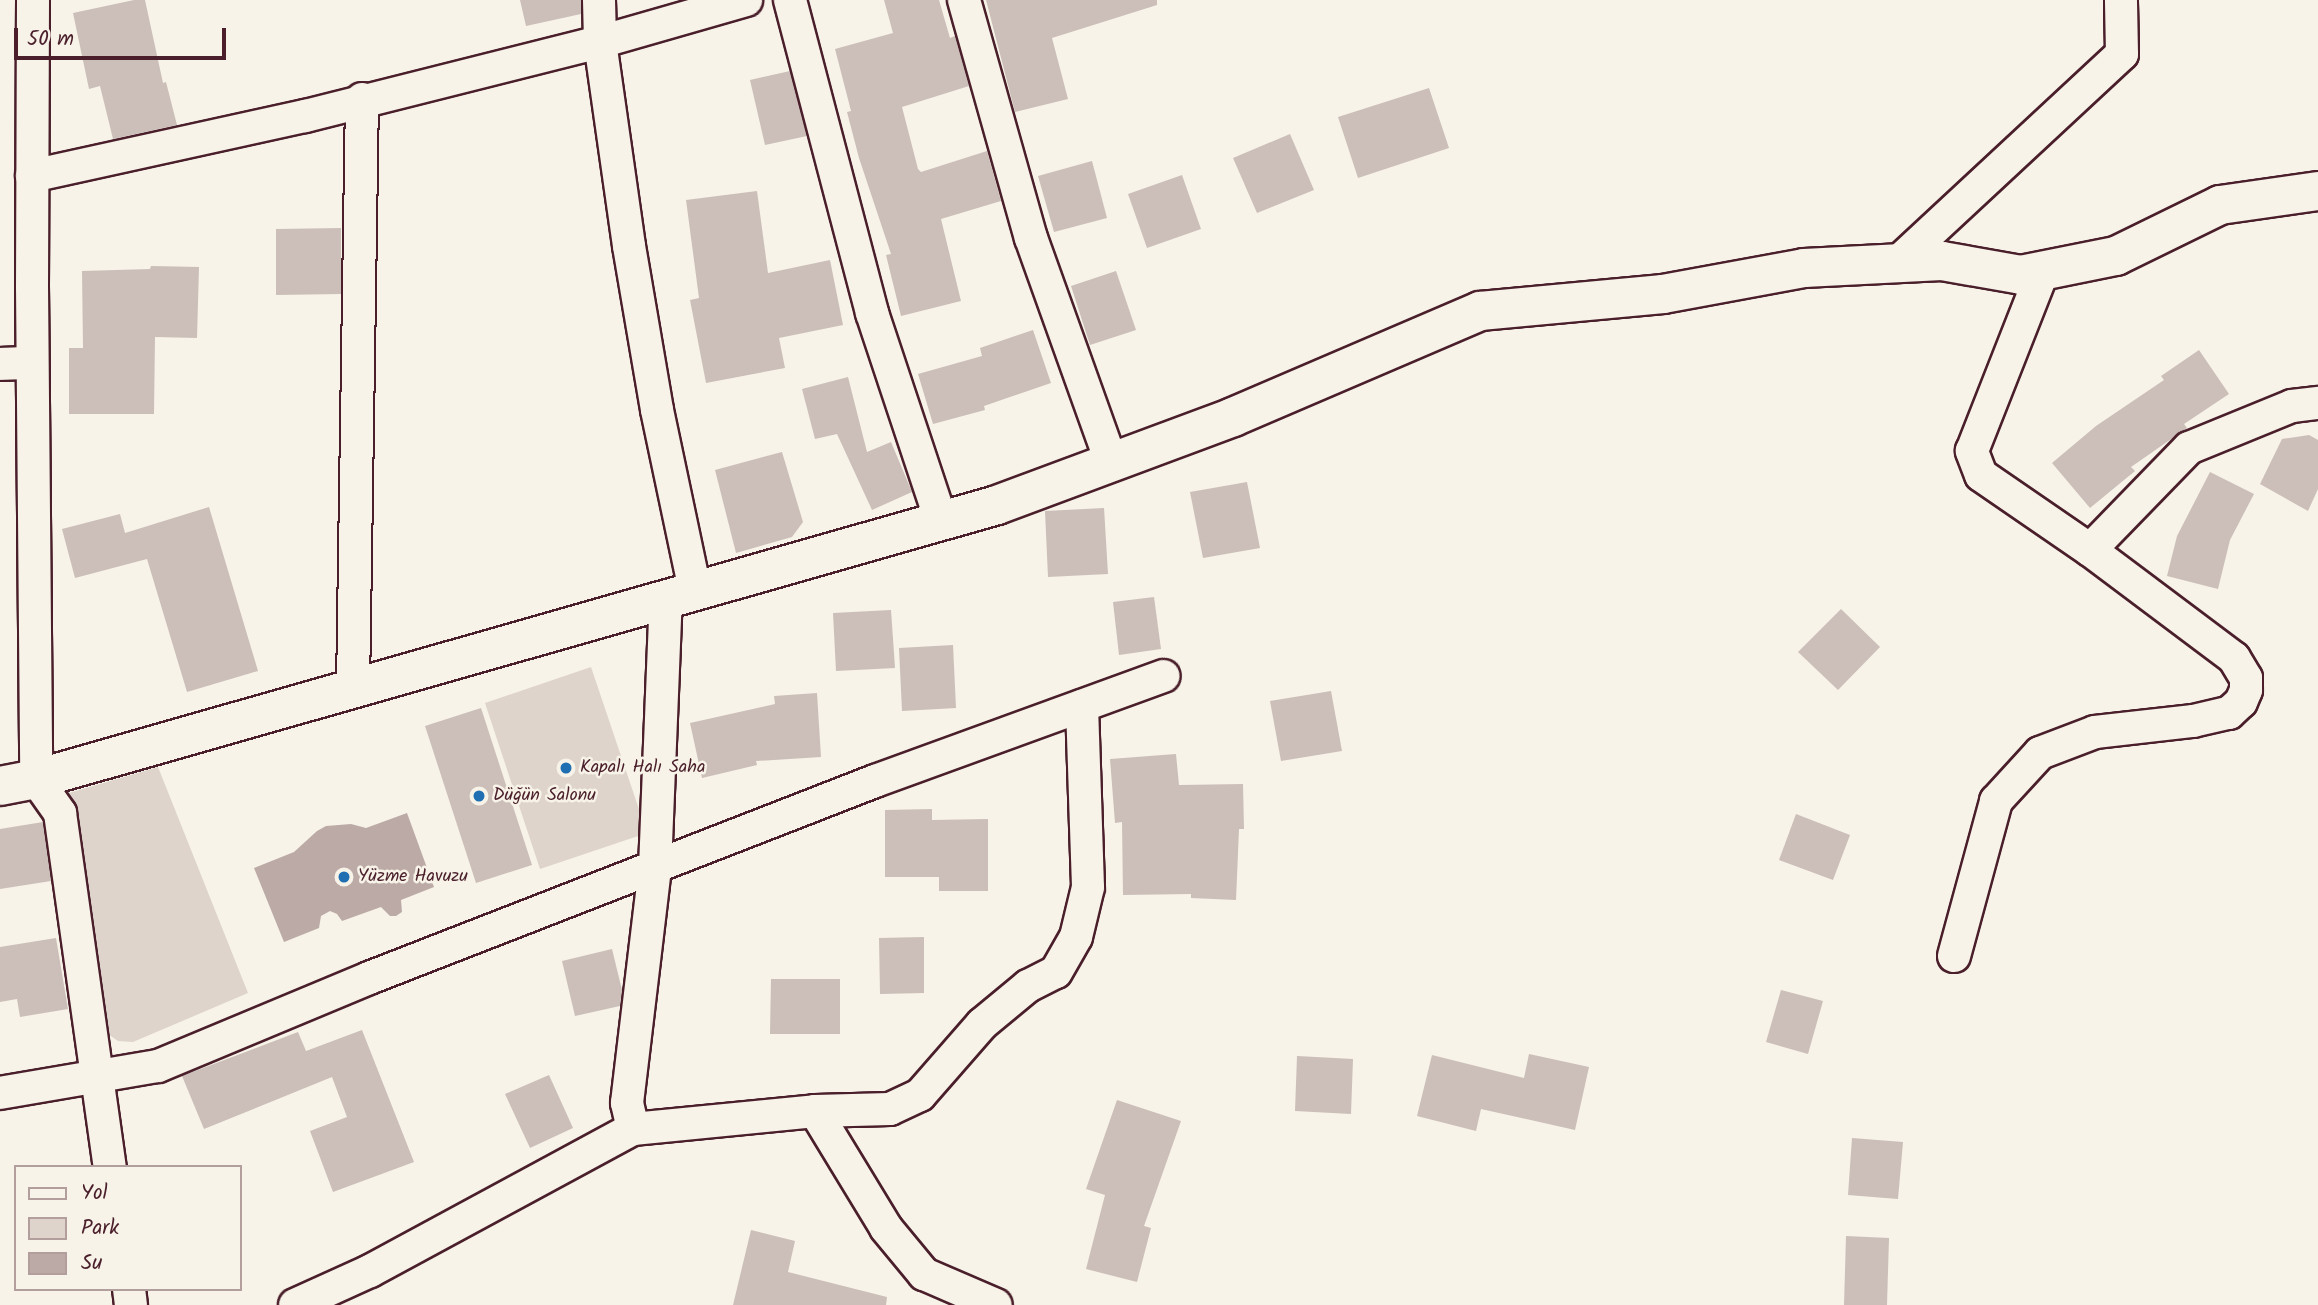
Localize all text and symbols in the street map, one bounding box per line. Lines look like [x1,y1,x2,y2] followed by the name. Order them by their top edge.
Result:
[18,14,229,58] scale bar
[27,23,74,56] text: 50 m
[580,757,705,779] place label: Kapalı Halı Saha
[558,760,574,776] marker: Kapalı Halı Saha
[493,785,596,807] place label: Düğün Salonu
[471,788,487,804] marker: Düğün Salonu
[358,866,468,888] place label: Yüzme Havuzu
[336,869,352,885] marker: Yüzme Havuzu
[14,1165,242,1291] legend
[81,1177,108,1210] text: Yol
[81,1212,119,1245] text: Park
[81,1247,102,1280] text: Su

